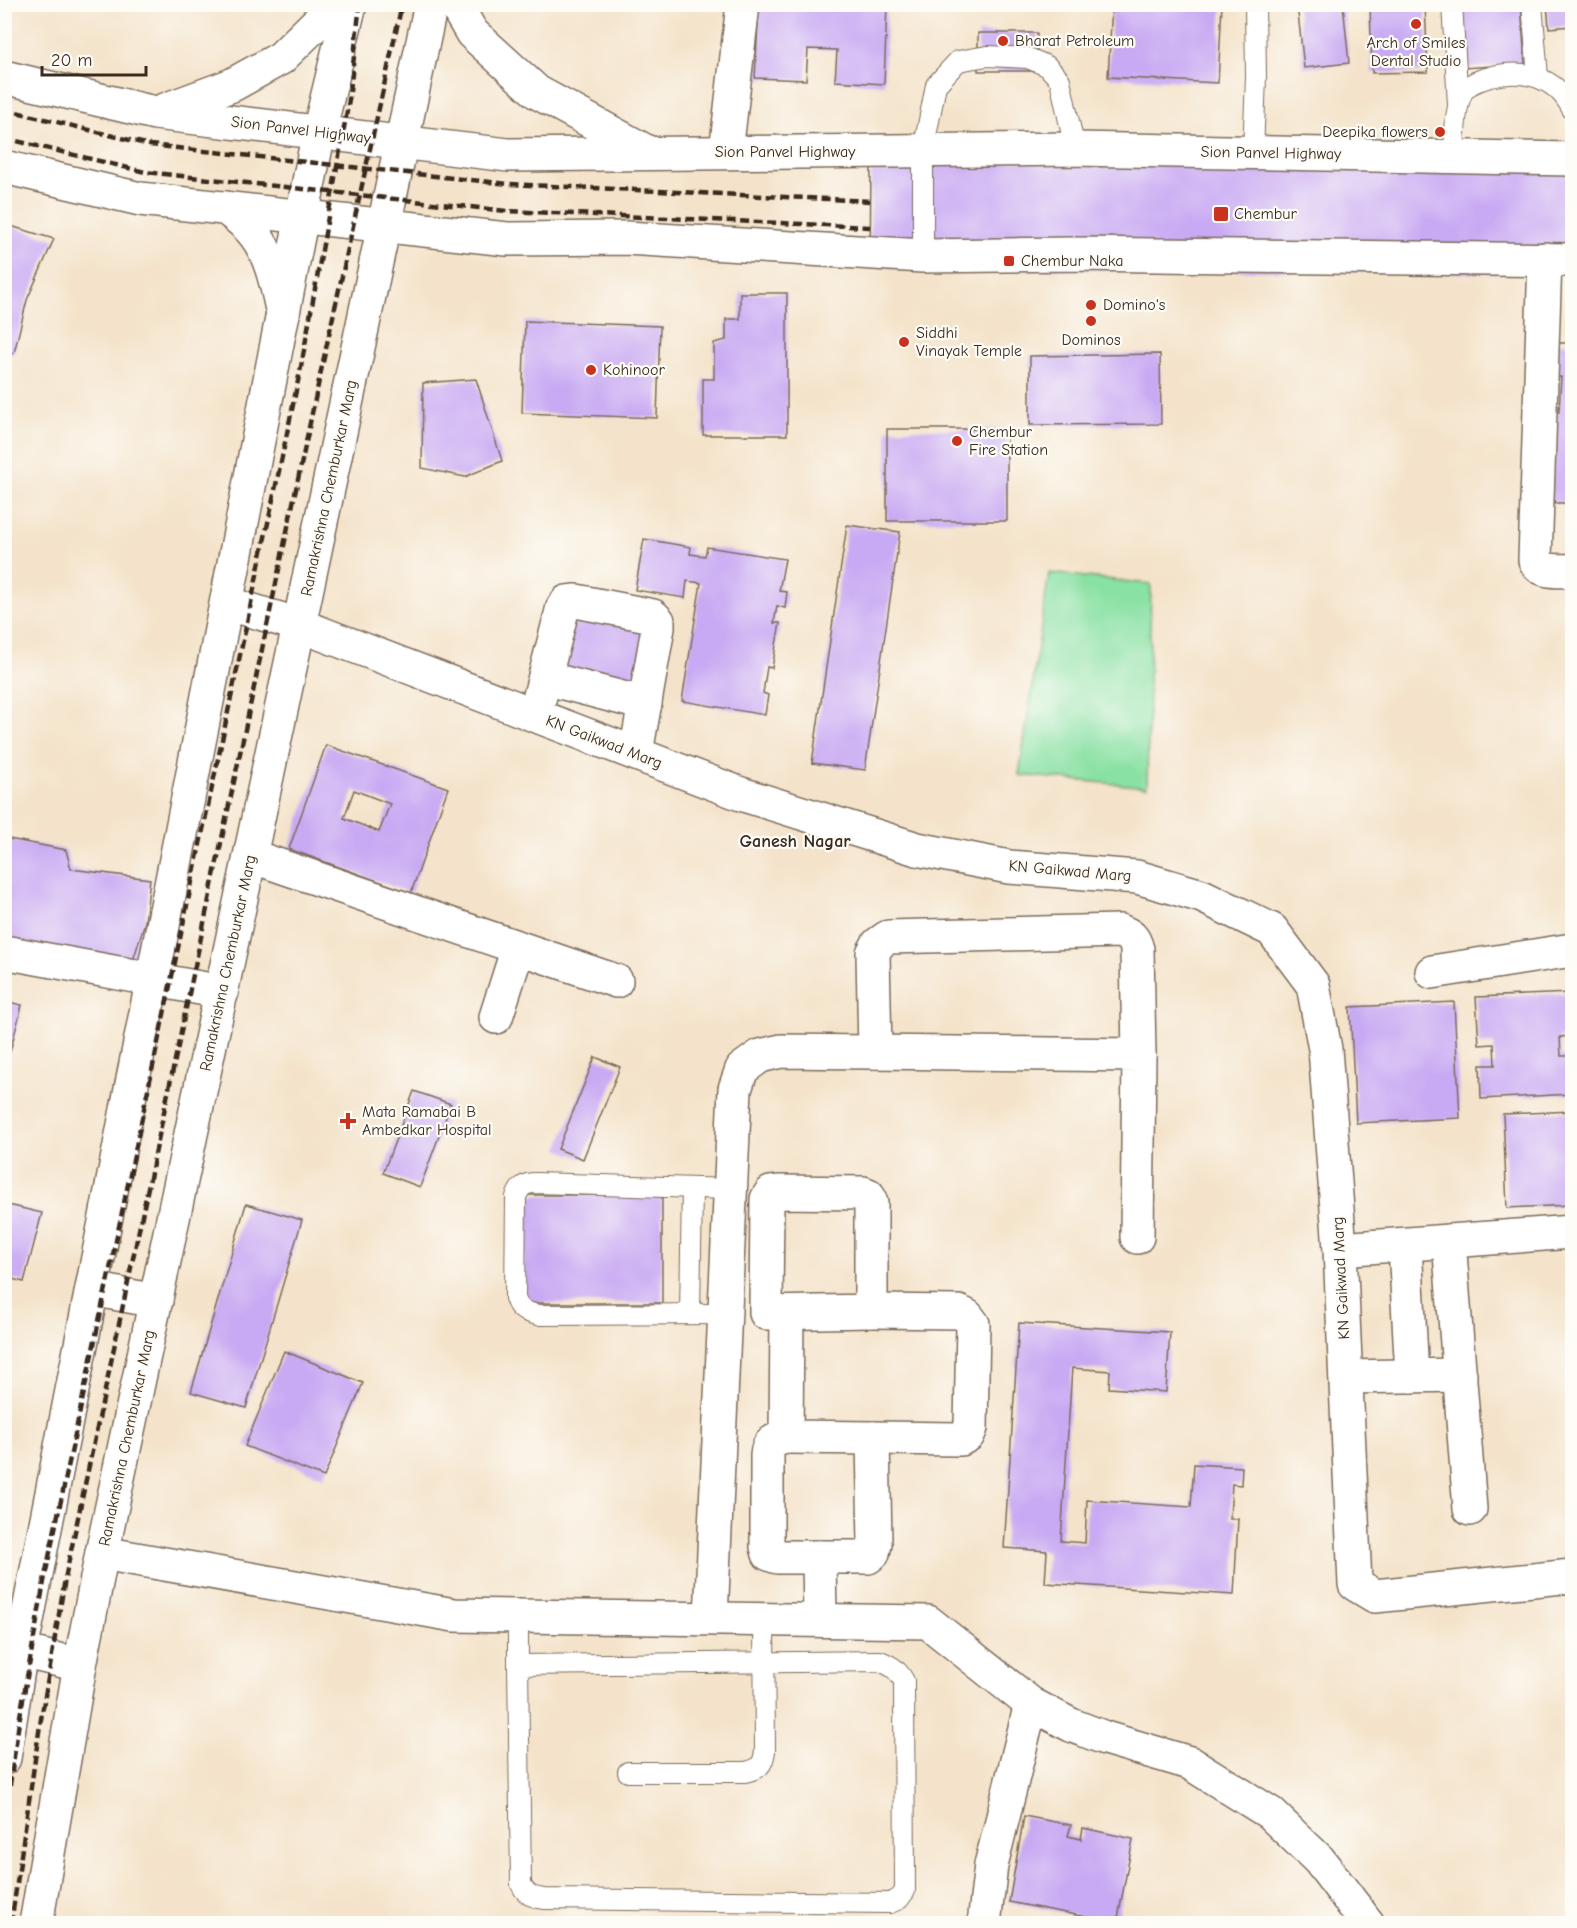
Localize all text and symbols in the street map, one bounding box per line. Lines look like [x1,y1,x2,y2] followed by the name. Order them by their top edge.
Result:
[1409,17,1423,31] marker: Arch of Smiles Dental Studio
[1015,32,1134,50] place label: Bharat Petroleum
[996,34,1010,48] marker: Bharat Petroleum
[1367,34,1466,70] place label: Arch of Smiles Dental Studio
[42,39,146,77] scale bar
[51,50,92,71] text: 20 m
[230,112,373,148] street label: Sion Panvel Highway
[1322,123,1428,141] place label: Deepika flowers
[1433,125,1447,139] marker: Deepika flowers
[715,143,856,161] street label: Sion Panvel Highway
[1201,143,1342,163] street label: Sion Panvel Highway
[1212,205,1230,223] marker: Chembur
[1234,205,1297,223] place label: Chembur
[1021,252,1124,270] place label: Chembur Naka
[1002,254,1016,268] marker: Chembur Naka
[1103,296,1166,314] place label: Domino's
[1084,298,1098,312] marker: Domino's
[1084,314,1098,328] marker: Dominos
[916,324,1022,360] place label: Siddhi Vinayak Temple
[1061,331,1121,349] place label: Dominos
[897,335,911,349] marker: Siddhi Vinayak Temple
[603,361,665,379] place label: Kohinoor
[584,363,598,377] marker: Kohinoor
[297,378,361,598] street label: Ramakrishna Chemburkar Marg
[969,423,1048,459] place label: Chembur Fire Station
[950,434,964,448] marker: Chembur Fire Station
[543,712,665,772] street label: KN Gaikwad Marg
[739,831,851,852] district label: Ganesh Nagar
[196,853,260,1073] street label: Ramakrishna Chemburkar Marg
[1008,857,1132,885] street label: KN Gaikwad Marg
[362,1103,492,1139] place label: Mata Ramabai B Ambedkar Hospital
[339,1112,357,1130] marker: Mata Ramabai B Ambedkar Hospital
[1329,1216,1353,1340] street label: KN Gaikwad Marg
[95,1328,159,1548] street label: Ramakrishna Chemburkar Marg

